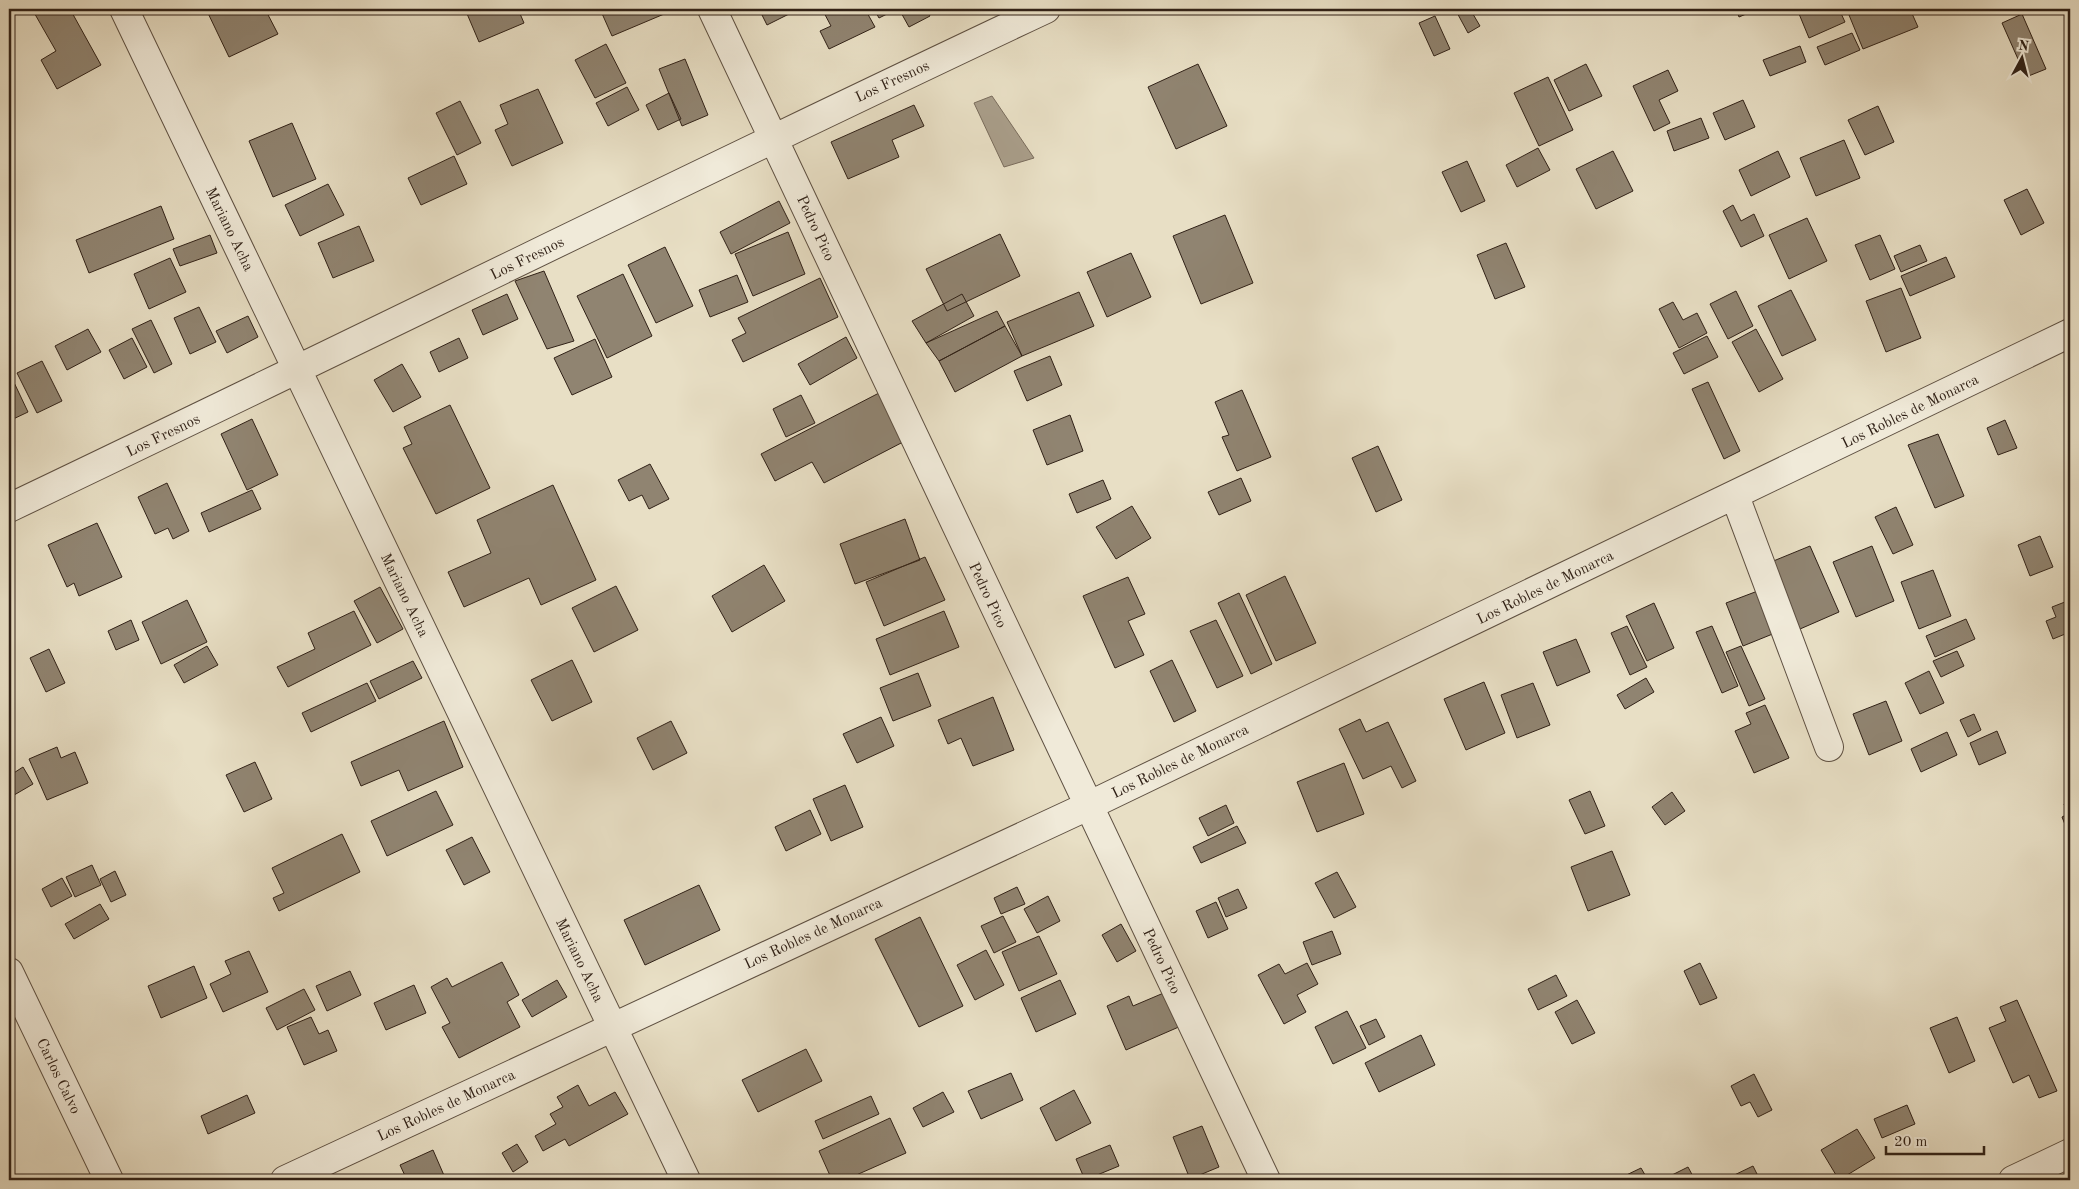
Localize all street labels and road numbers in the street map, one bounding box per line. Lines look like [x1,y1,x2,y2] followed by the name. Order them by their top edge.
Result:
[853,59,932,106] street label: Los Fresnos
[202,186,256,274] street label: Mariano Acha
[793,194,836,264] street label: Pedro Pico
[488,235,567,284] street label: Los Fresnos
[1840,372,1982,452] street label: Los Robles de Monarca
[124,412,203,461] street label: Los Fresnos
[1475,548,1617,628] street label: Los Robles de Monarca
[377,552,431,640] street label: Mariano Acha
[965,561,1008,631] street label: Pedro Pico
[1110,722,1252,802] street label: Los Robles de Monarca
[742,896,885,973] street label: Los Robles de Monarca
[552,917,606,1005] street label: Mariano Acha
[1139,927,1182,997] street label: Pedro Pico
[33,1037,82,1117] street label: Carlos Calvo
[375,1068,518,1145] street label: Los Robles de Monarca

